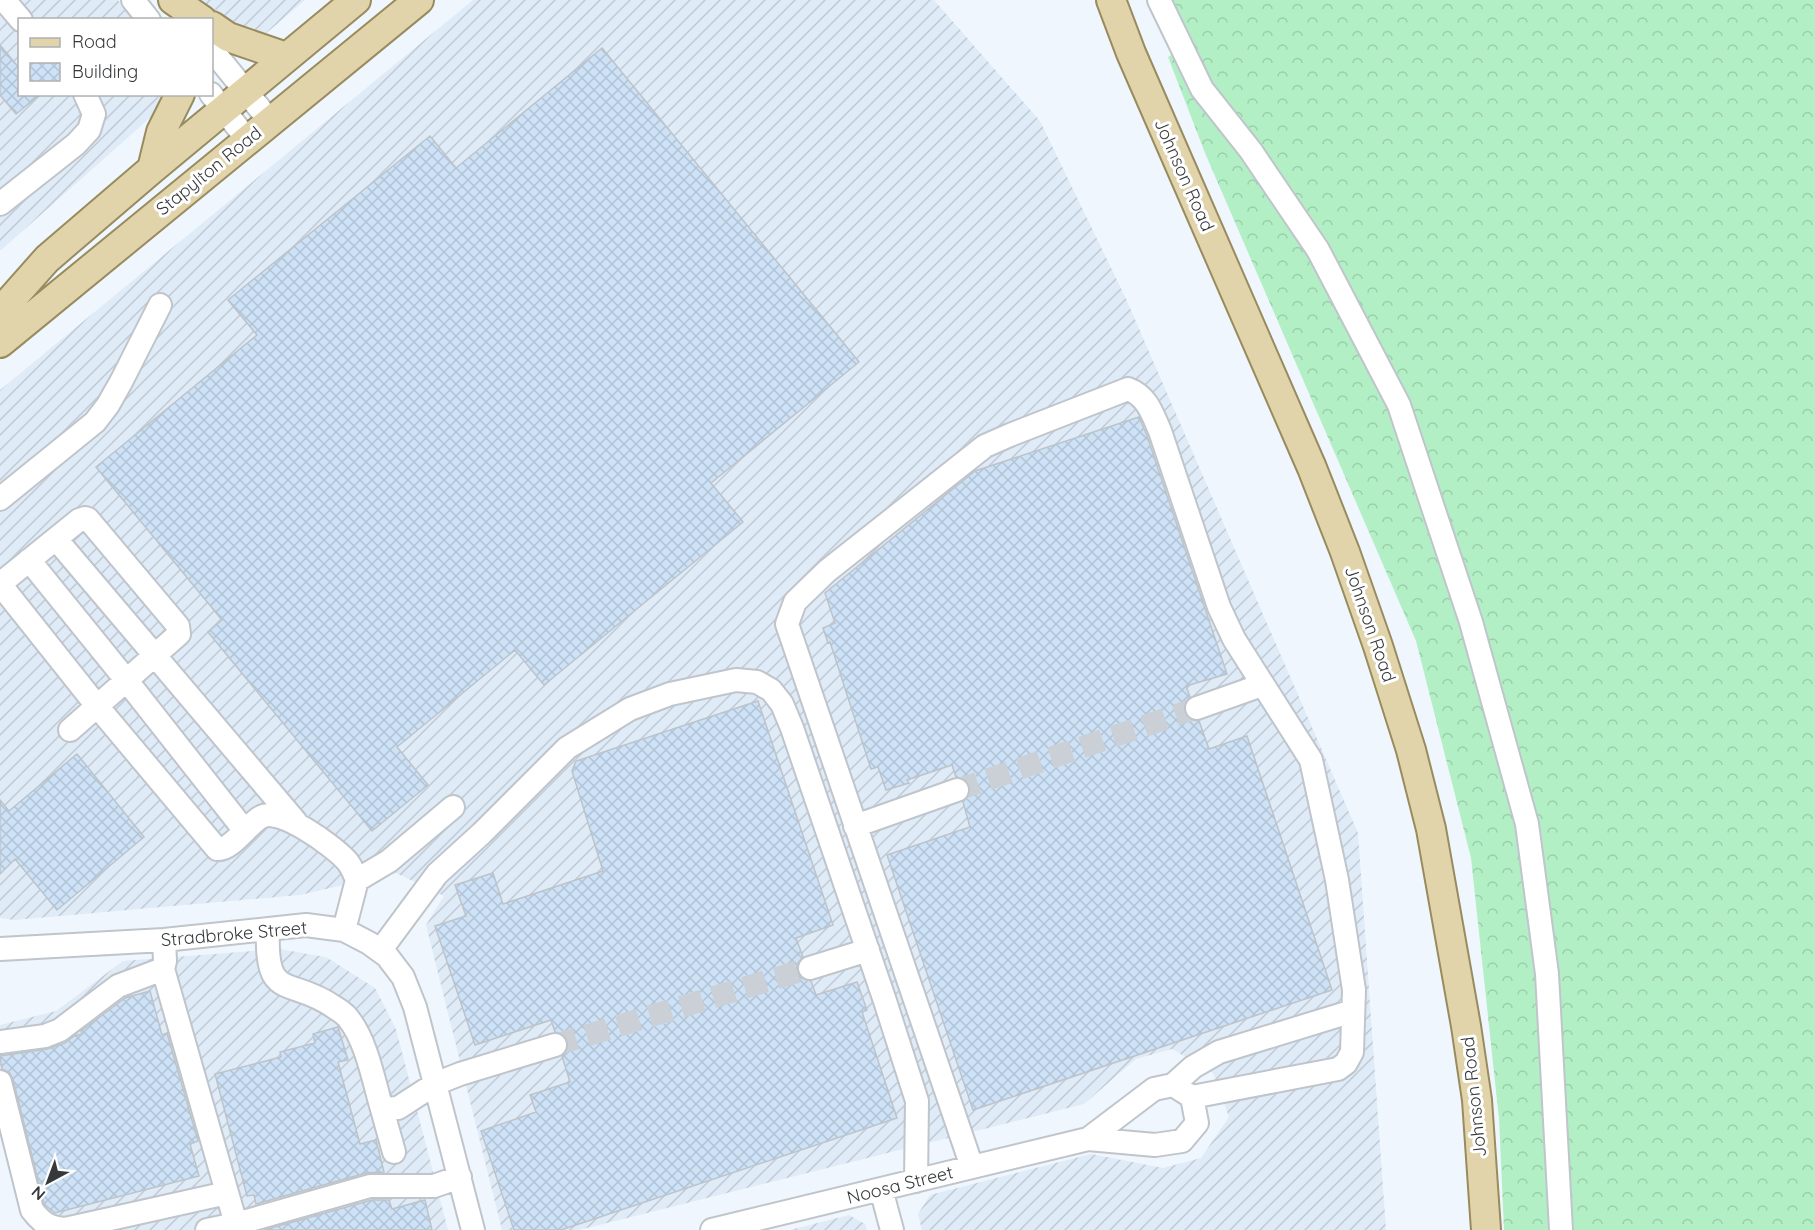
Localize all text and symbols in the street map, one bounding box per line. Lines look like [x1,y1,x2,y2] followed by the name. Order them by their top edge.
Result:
[18,18,213,96] legend
[72,30,117,53] text: Road
[72,60,138,83] text: Building
[1149,115,1220,235] street label: Johnson Road
[151,121,266,220] street label: Stapylton Road
[1340,563,1401,685] street label: Johnson Road
[160,916,308,951] street label: Stradbroke Street
[1456,1036,1491,1158] street label: Johnson Road
[18,1152,78,1212] north arrow
[844,1160,955,1209] street label: Noosa Street
[27,1182,49,1205] text: N

